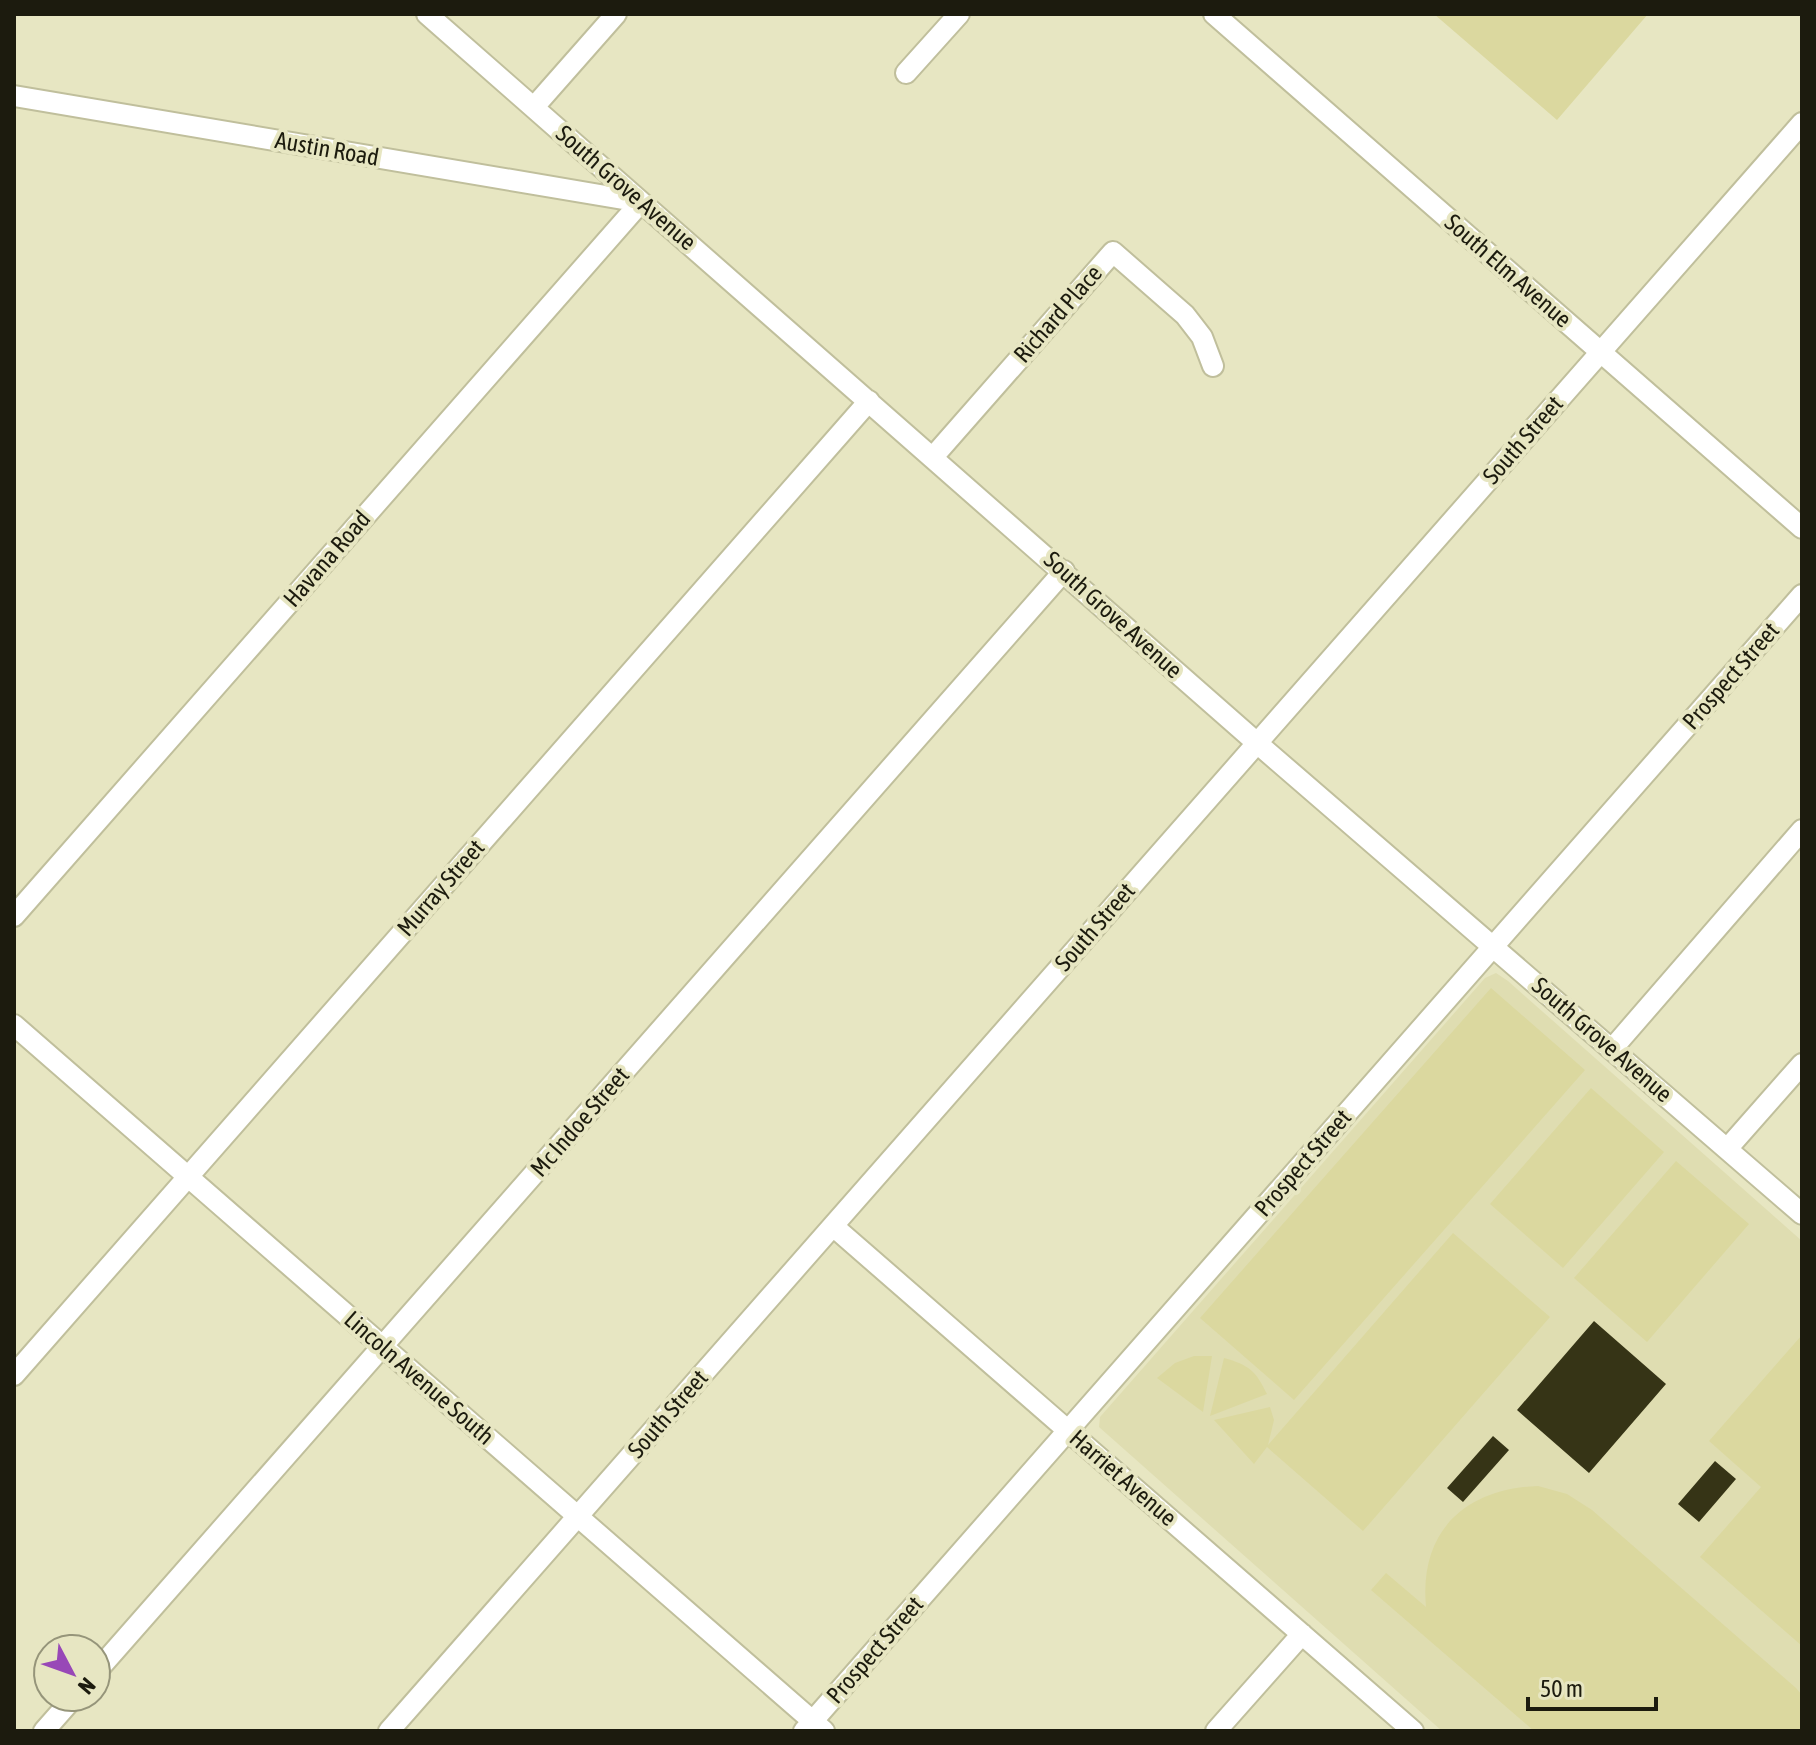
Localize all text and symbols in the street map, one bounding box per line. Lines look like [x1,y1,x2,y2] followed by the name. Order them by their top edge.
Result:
[551,120,702,256] street label: South Grove Avenue
[273,126,381,171] street label: Austin Road
[1440,208,1577,333] street label: South Elm Avenue
[1008,260,1107,368] street label: Richard Place
[1477,390,1568,489] street label: South Street
[278,505,375,612] street label: Havana Road
[1039,546,1188,684] street label: South Grove Avenue
[1677,617,1784,735] street label: Prospect Street
[392,834,490,941] street label: Murray Street
[1049,877,1140,976] street label: South Street
[1527,972,1678,1108] street label: South Grove Avenue
[525,1062,634,1182] street label: Mc Indoe Street
[1249,1104,1356,1222] street label: Prospect Street
[339,1305,500,1450] street label: Lincoln Avenue South
[622,1364,713,1463] street label: South Street
[1065,1424,1182,1531] street label: Harriet Avenue
[821,1591,928,1709] street label: Prospect Street
[32,1633,112,1713] north arrow
[1528,1661,1656,1711] scale bar
[73,1673,101,1700] text: N
[1540,1675,1583,1702] text: 50 m

